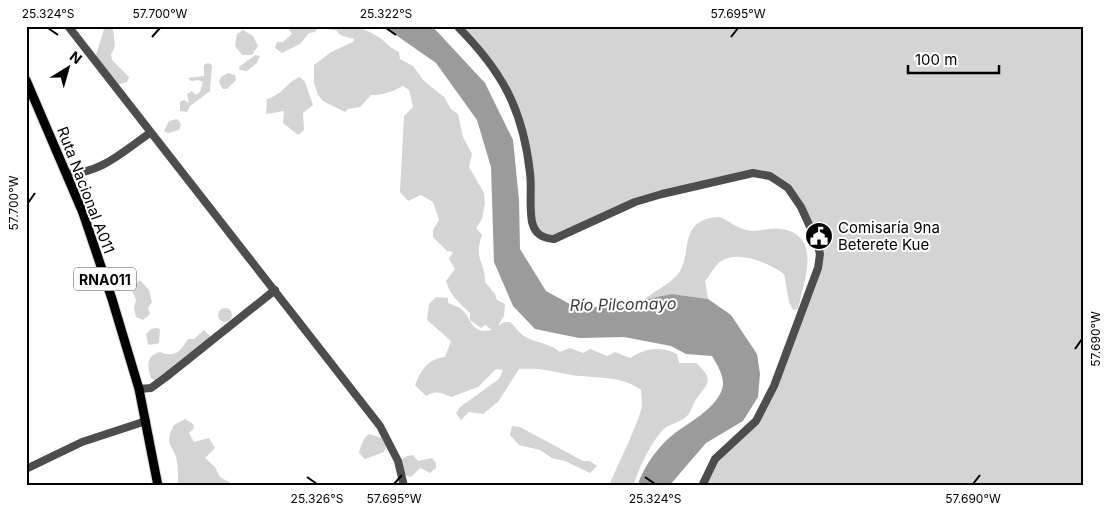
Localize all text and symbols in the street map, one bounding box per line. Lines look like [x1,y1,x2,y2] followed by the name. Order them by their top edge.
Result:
[22,6,75,21] text: 25.324°S
[133,6,188,21] text: 57.700°W
[360,6,413,21] text: 25.322°S
[710,6,766,21] text: 57.695°W
[42,42,92,92] north arrow
[908,42,999,74] scale bar
[67,47,86,67] text: N
[915,50,957,69] text: 100 m
[53,124,119,256] street label: Ruta Nacional A011
[6,175,21,230] text: 57.700°W
[838,218,940,254] place label: Comisaría 9na Beterete Kue
[804,221,834,251] public building icon: Comisaría 9na Beterete Kue
[74,268,136,290] road number: RNA011
[569,293,677,315] water label: Río Pilcomayo
[1088,311,1103,367] text: 57.690°W
[291,491,344,506] text: 25.326°S
[366,491,422,506] text: 57.695°W
[629,491,682,506] text: 25.324°S
[945,491,1001,506] text: 57.690°W

